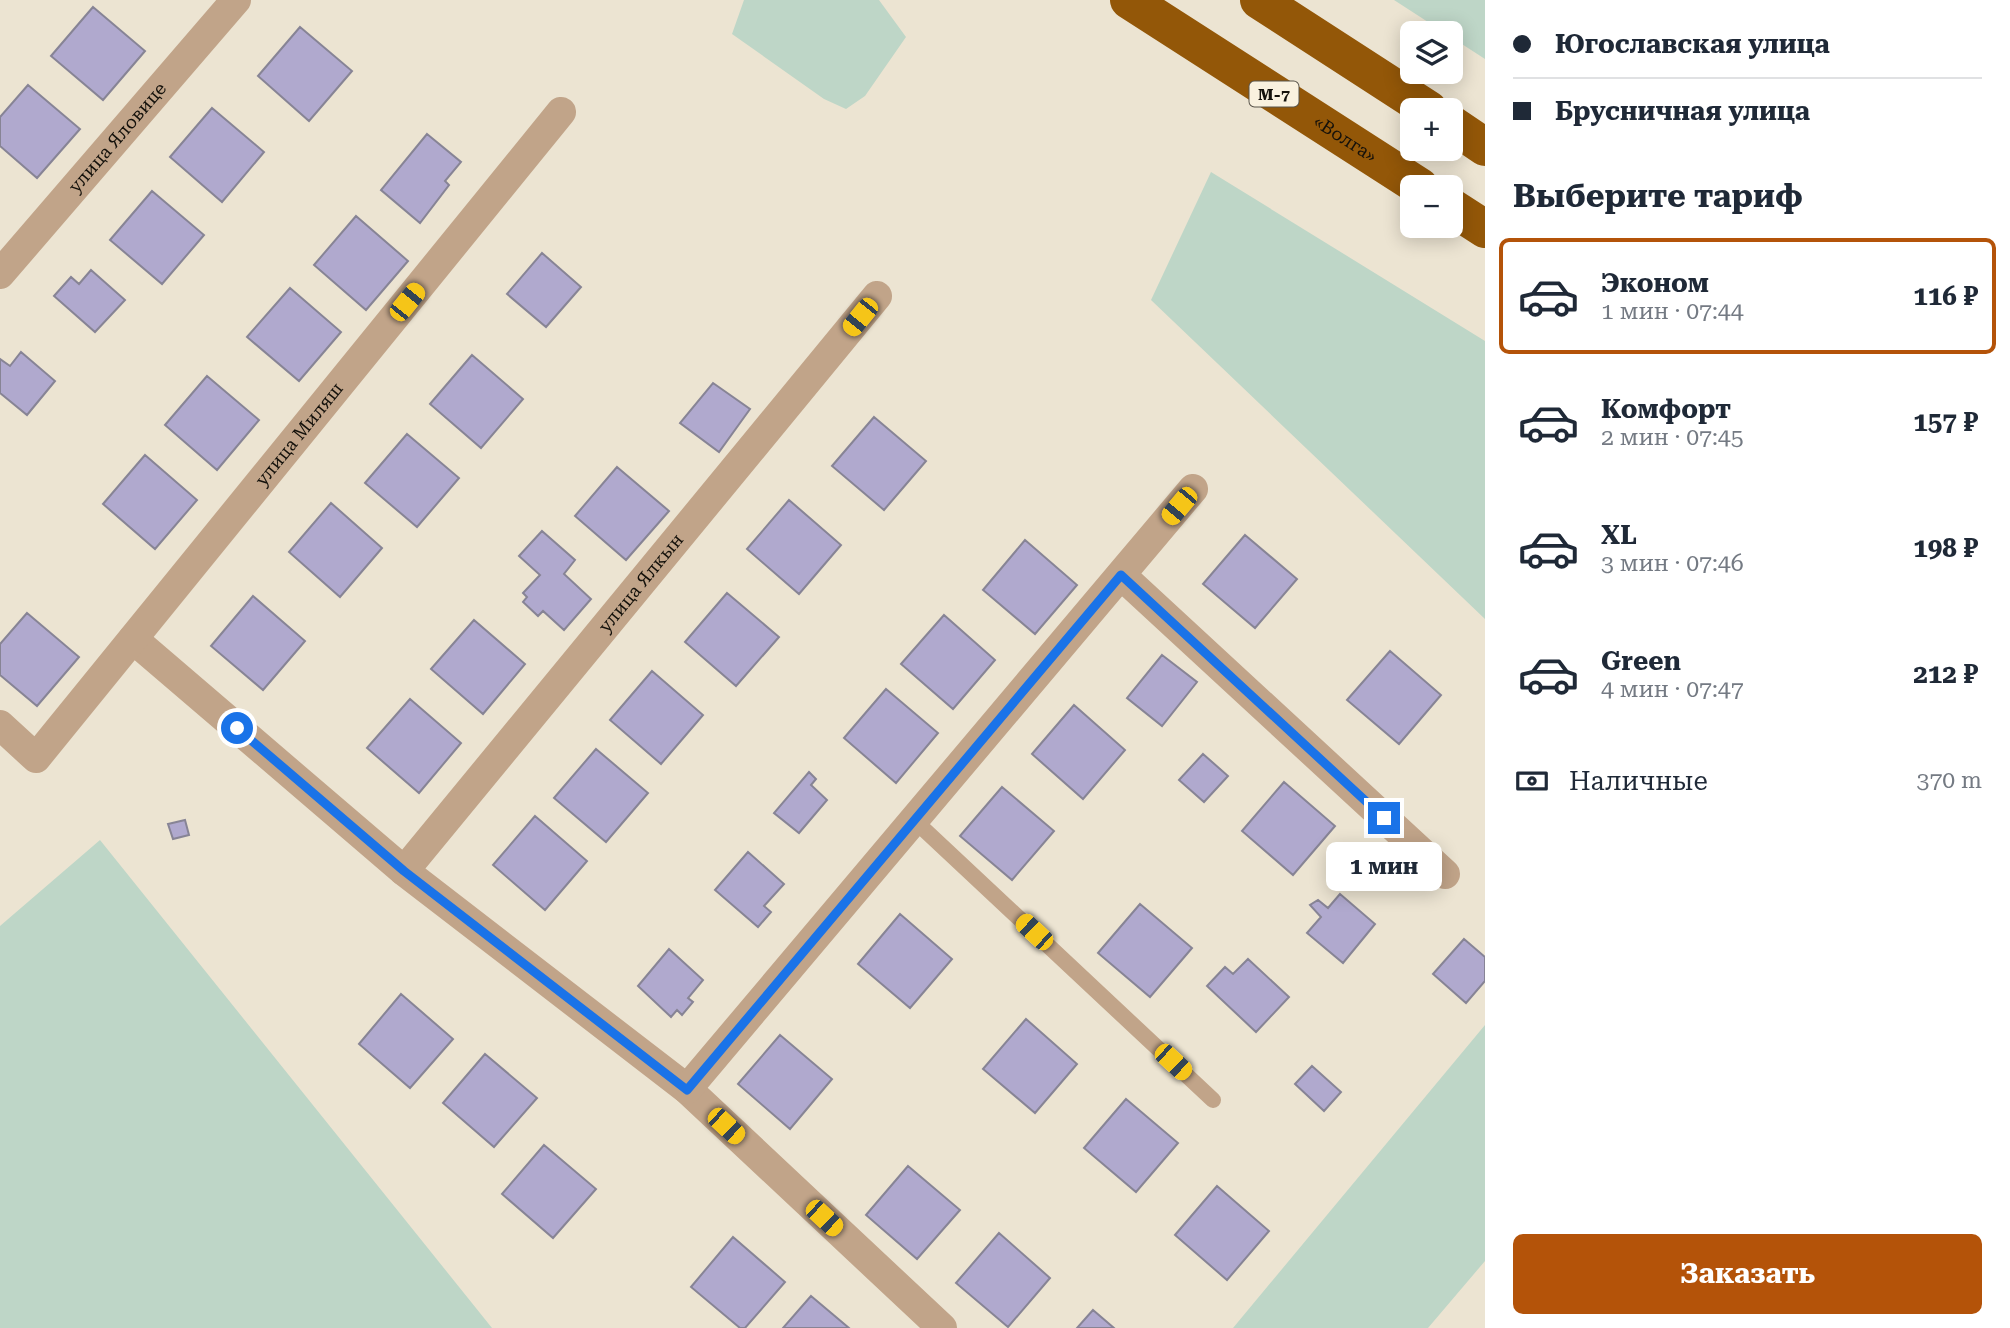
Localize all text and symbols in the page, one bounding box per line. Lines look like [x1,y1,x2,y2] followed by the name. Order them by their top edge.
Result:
[1400,21,1463,238] map controls
[1400,21,1463,84] button: layers
[1555,29,1830,59] text: Югославская улица
[64,78,170,197] street label: улица Яловице
[1250,82,1298,106] road number: М-7
[1555,96,1810,126] text: Брусничная улица
[1400,98,1463,161] button: +
[1310,111,1381,167] street label: «Волга»
[1400,175,1463,238] button: −
[1513,177,1803,215] text: Выберите тариф
[1517,265,1580,328] icon: car
[1601,268,1709,298] text: Эконом
[386,279,429,325] car
[1913,281,1978,311] text: 116 ₽
[839,294,882,340] car
[1601,298,1744,325] text: 1 мин · 07:44
[251,378,347,490] street label: улица Миляш
[1517,391,1580,454] icon: car
[1601,394,1731,424] text: Комфорт
[1913,407,1978,437] text: 157 ₽
[1601,424,1744,451] text: 2 мин · 07:45
[1158,483,1201,529] car
[1517,517,1580,580] icon: car
[1601,520,1637,550] text: XL
[594,529,687,636] street label: улица Ялкын
[1913,533,1978,563] text: 198 ₽
[1601,550,1744,577] text: 3 мин · 07:46
[1517,643,1580,706] icon: car
[1601,646,1681,676] text: Green
[1913,659,1978,689] text: 212 ₽
[1601,676,1744,703] text: 4 мин · 07:47
[221,712,253,744] route start
[1513,762,1551,800] icon: cash
[1569,766,1708,796] text: Наличные
[1917,767,1982,794] text: 370 m
[1368,802,1400,834] route end
[1326,842,1442,892] callout: 1 мин
[1350,853,1418,880] text: 1 мин
[1012,910,1057,954] car
[1151,1040,1196,1084] car
[704,1104,749,1148] car
[802,1196,847,1240] car
[1513,1234,1982,1314] button: Заказать

